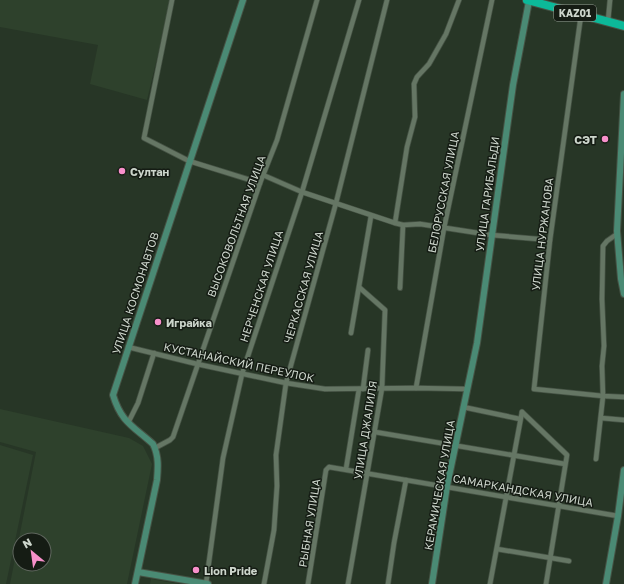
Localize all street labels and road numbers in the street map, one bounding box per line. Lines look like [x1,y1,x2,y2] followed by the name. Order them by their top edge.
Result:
[554,5,596,21] road number: KАZ01
[425,129,461,254] street label: БЕЛОРУССКАЯ УЛИЦА
[472,136,502,252] street label: УЛИЦА ГАРИБАЛЬДИ
[204,153,268,299] street label: ВЫСОКОВОЛЬТНАЯ УЛИЦА
[529,176,555,291] street label: УЛИЦА НУРЖАНОВА
[237,228,285,344] street label: НЕРЧЕНСКАЯ УЛИЦА
[281,229,325,345] street label: ЧЕРКАССКАЯ УЛИЦА
[109,230,161,356] street label: УЛИЦА КОСМОНАВТОВ
[163,340,316,384] street label: КУСТАНАЙСКИЙ ПЕРЕУЛОК
[351,380,379,480] street label: УЛИЦА ДЖАЛИЛЯ
[421,418,457,551] street label: КЕРАМИЧЕСКАЯ УЛИЦА
[452,471,595,509] street label: САМАРКАНДСКАЯ УЛИЦА
[296,477,323,568] street label: РЫБНАЯ УЛИЦА

